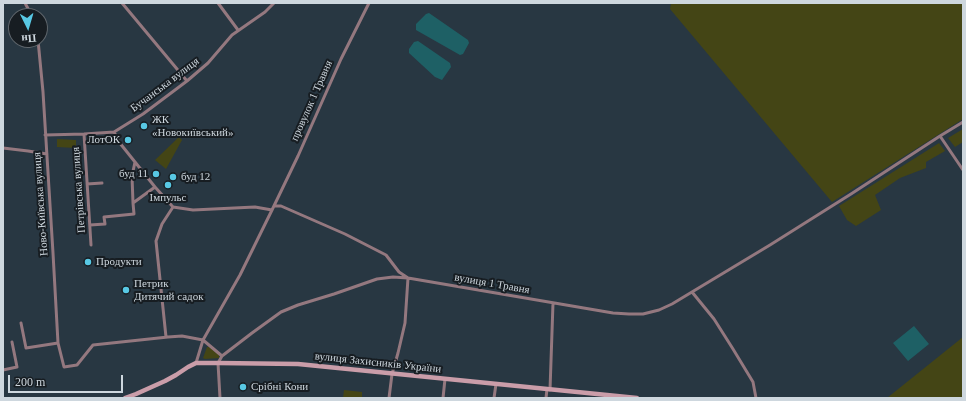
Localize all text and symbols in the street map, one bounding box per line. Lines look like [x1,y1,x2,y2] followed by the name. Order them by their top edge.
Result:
[8,8,48,48] north arrow
[21,32,37,46] text: Пн
[128,55,202,115] street label: Бучанська вулиця
[288,59,336,143] street label: провулок 1 Травня
[152,113,233,139] place label: ЖК «Новокиївський»
[139,121,149,131] marker: ЖК «Новокиївський»
[87,133,120,147] place label: ЛотОК
[123,135,133,145] marker: ЛотОК
[69,146,89,234] street label: Петрівська вулиця
[31,152,51,256] street label: Ново-Київська вулиця
[119,167,148,181] place label: буд 11
[151,169,161,179] marker: буд 11
[181,170,210,184] place label: буд 12
[168,172,178,182] marker: буд 12
[163,180,173,190] marker: Імпульс
[150,191,186,205] place label: Імпульс
[96,255,142,269] place label: Продукти
[83,257,93,267] marker: Продукти
[453,271,531,297] street label: вулиця 1 Травня
[134,277,204,303] place label: Петрик Дитячий садок
[121,285,131,295] marker: Петрик Дитячий садок
[314,350,442,376] street label: вулиця Захисників України
[10,367,125,393] scale bar
[15,375,45,389] text: 200 m
[251,380,308,394] place label: Срібні Кони
[238,382,248,392] marker: Срібні Кони

